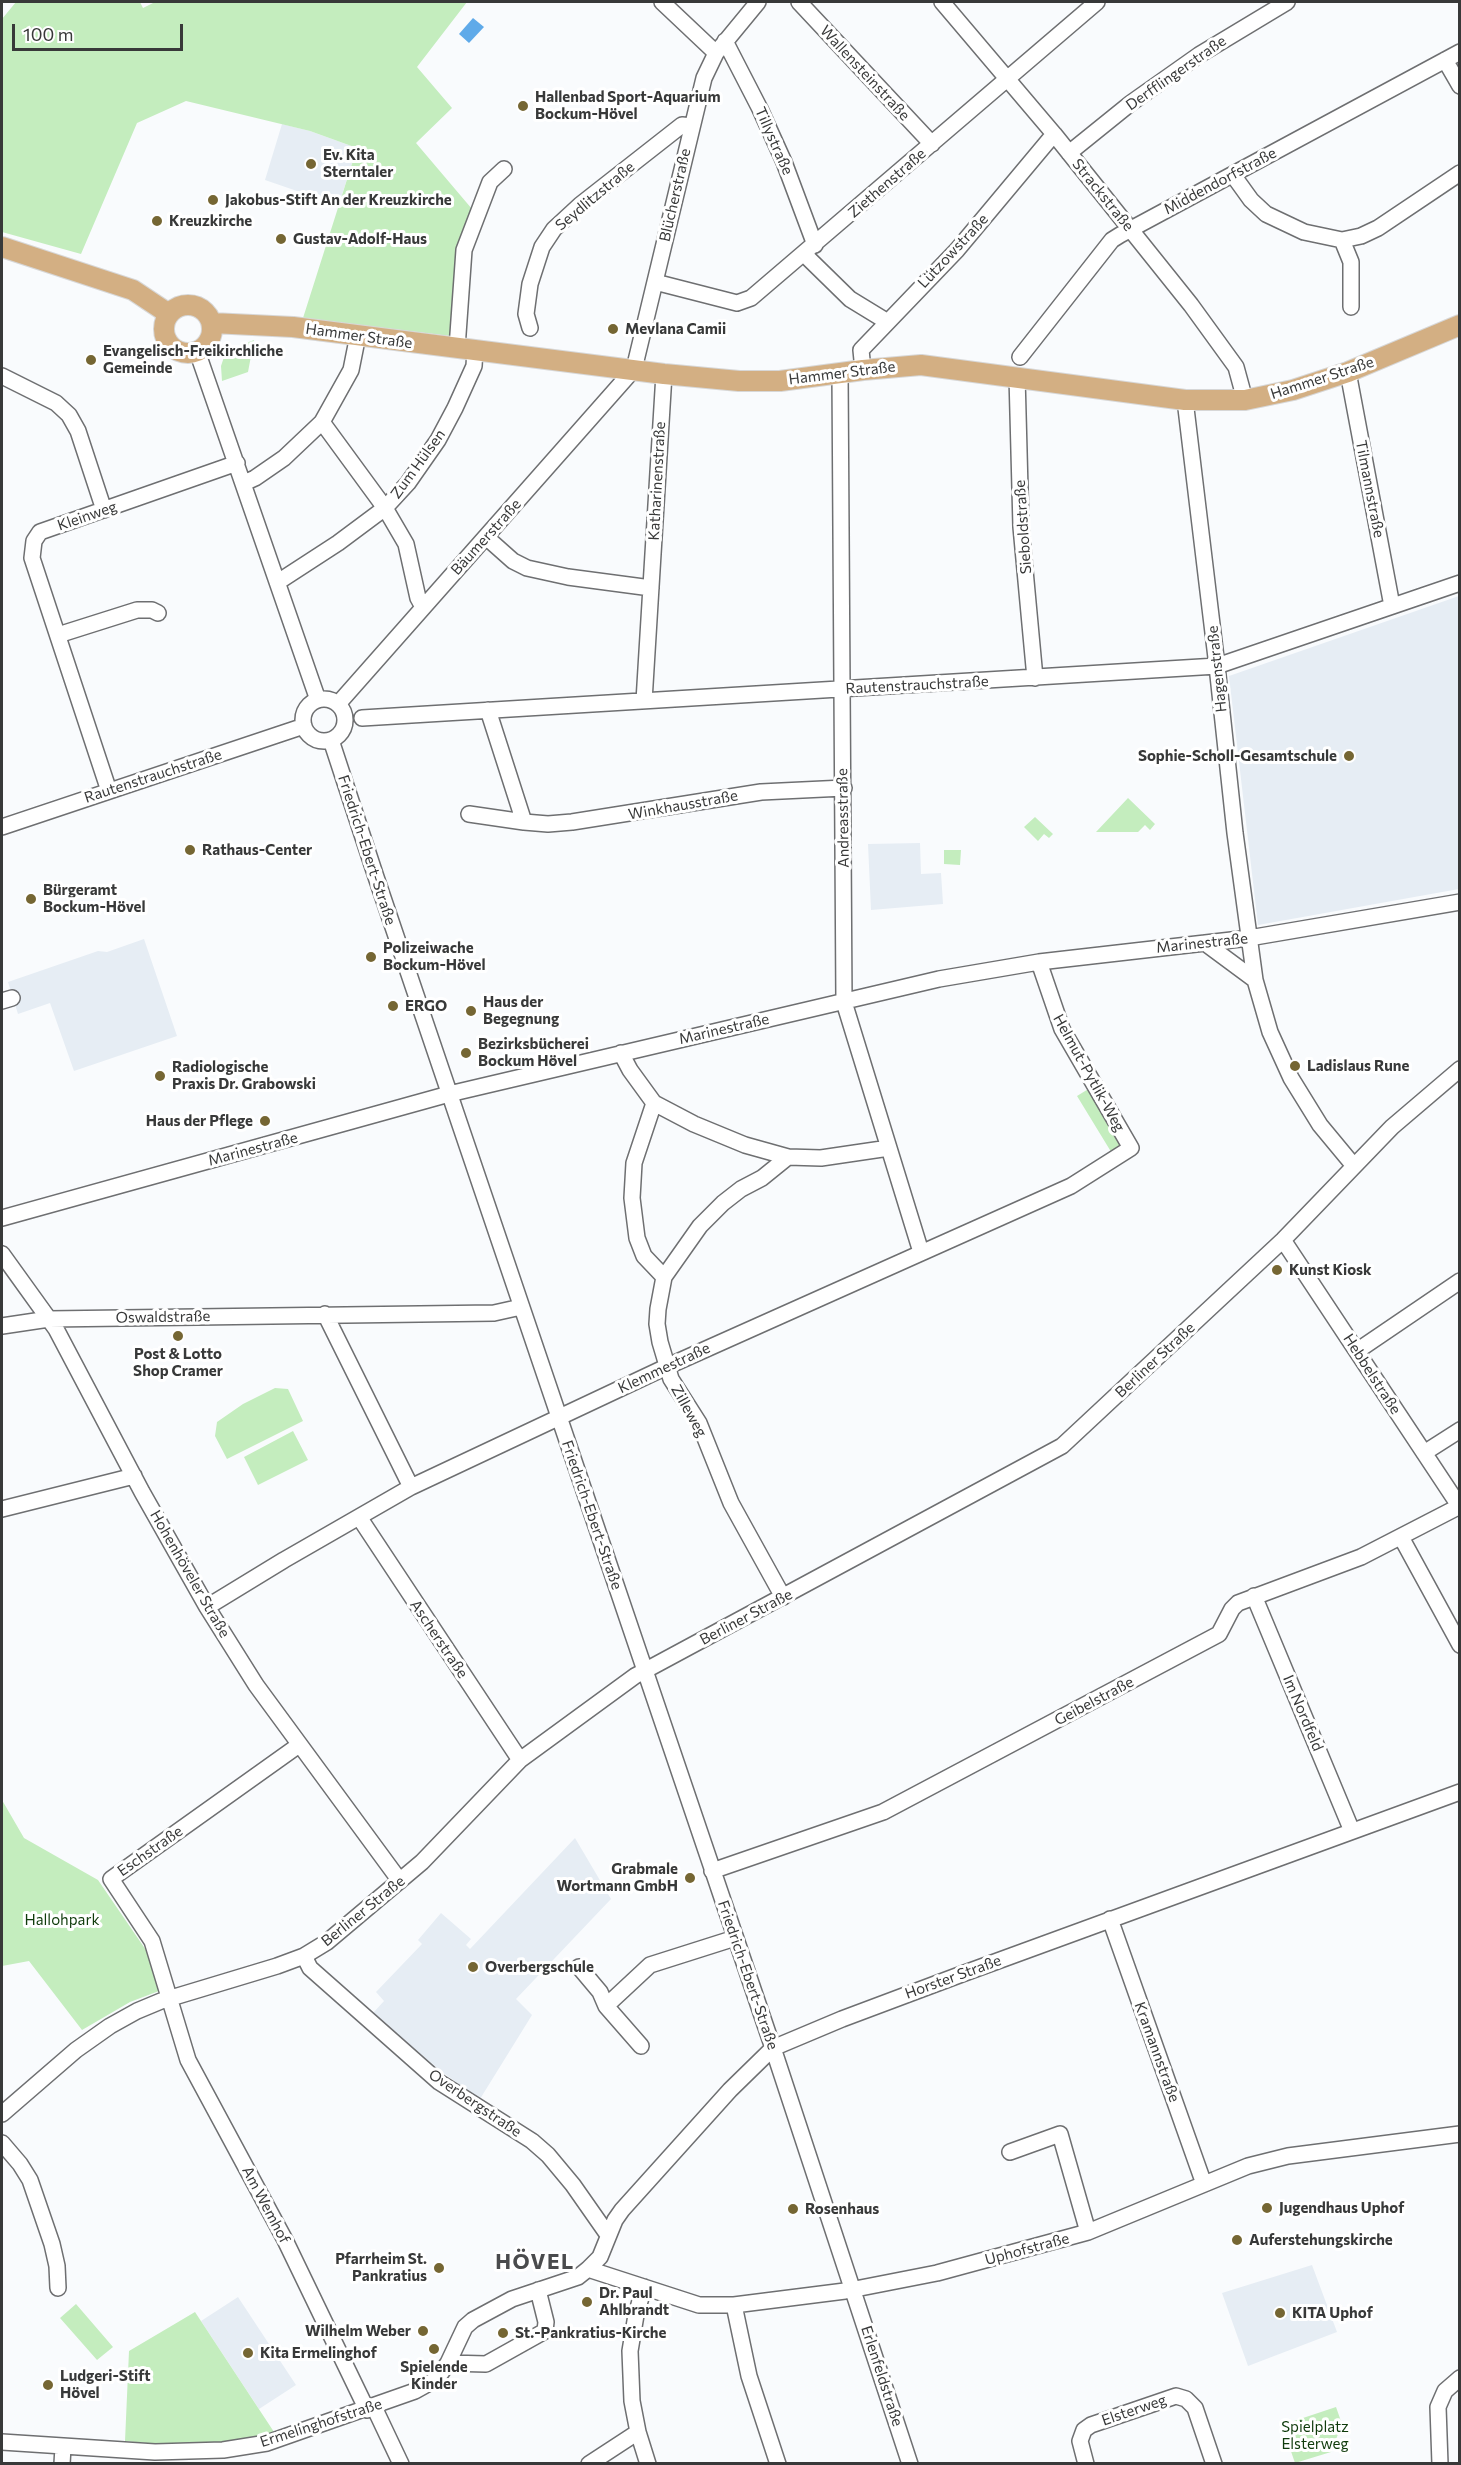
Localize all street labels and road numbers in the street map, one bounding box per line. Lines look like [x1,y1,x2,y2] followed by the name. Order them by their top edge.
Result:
[816,22,914,124] street label: Wallensteinstraße
[1123,32,1229,114] street label: Derfflingerstraße
[751,104,797,178] street label: Tillystraße
[1161,144,1279,218] street label: Middendorfstraße
[845,145,929,221] street label: Ziethenstraße
[656,147,694,243] street label: Blücherstraße
[1068,155,1138,235] street label: Strackstraße
[552,158,638,234] street label: Seydlitzstraße
[914,210,992,292] street label: Lützowstraße
[305,320,413,352] street label: Hammer Straße
[1268,353,1376,403] street label: Hammer Straße
[788,358,896,388] street label: Hammer Straße
[645,421,669,541] street label: Katharinenstraße
[387,426,449,502] street label: Zum Hülsen
[1352,439,1388,539] street label: Tilmannstraße
[1011,479,1035,575] street label: Sieboldstraße
[447,495,525,579] street label: Bäumerstraße
[55,497,119,535] street label: Kleinweg
[1203,625,1231,713] street label: Hagenstraße
[845,672,989,698] street label: Rautenstrauchstraße
[82,745,224,807] street label: Rautenstrauchstraße
[833,768,853,868] street label: Andreasstraße
[334,773,400,927] street label: Friedrich-Ebert-Straße
[627,786,739,824] street label: Winkhausstraße
[1155,929,1249,957] street label: Marinestraße
[677,1010,771,1048] street label: Marinestraße
[1049,1011,1129,1135] street label: Helmut-Pytlik-Weg
[206,1128,300,1170] street label: Marinestraße
[115,1307,211,1327] street label: Oswaldstraße
[1112,1319,1198,1401] street label: Berliner Straße
[1339,1330,1405,1418] street label: Hebbelstraße
[615,1339,713,1397] street label: Klemmestraße
[667,1382,711,1440] street label: Zilleweg
[558,1438,626,1592] street label: Friedrich-Ebert-Straße
[146,1507,234,1641] street label: Hohenhöveler Straße
[697,1585,795,1649] street label: Berliner Straße
[406,1596,472,1682] street label: Ascherstraße
[1279,1672,1327,1754] street label: Im Nordfeld
[1051,1673,1137,1729] street label: Geibelstraße
[114,1822,186,1880] street label: Eschstraße
[318,1872,408,1950] street label: Berliner Straße
[714,1898,782,2052] street label: Friedrich-Ebert-Straße
[902,1951,1004,2003] street label: Horster Straße
[1131,1999,1183,2105] street label: Kramannstraße
[425,2065,525,2141] street label: Overbergstraße
[238,2163,294,2247] street label: Am Wemhof
[983,2229,1071,2269] street label: Uphofstraße
[857,2323,907,2429] street label: Erlenfeldstraße
[1099,2391,1169,2429] street label: Elsterweg
[258,2395,384,2451] street label: Ermelinghofstraße

